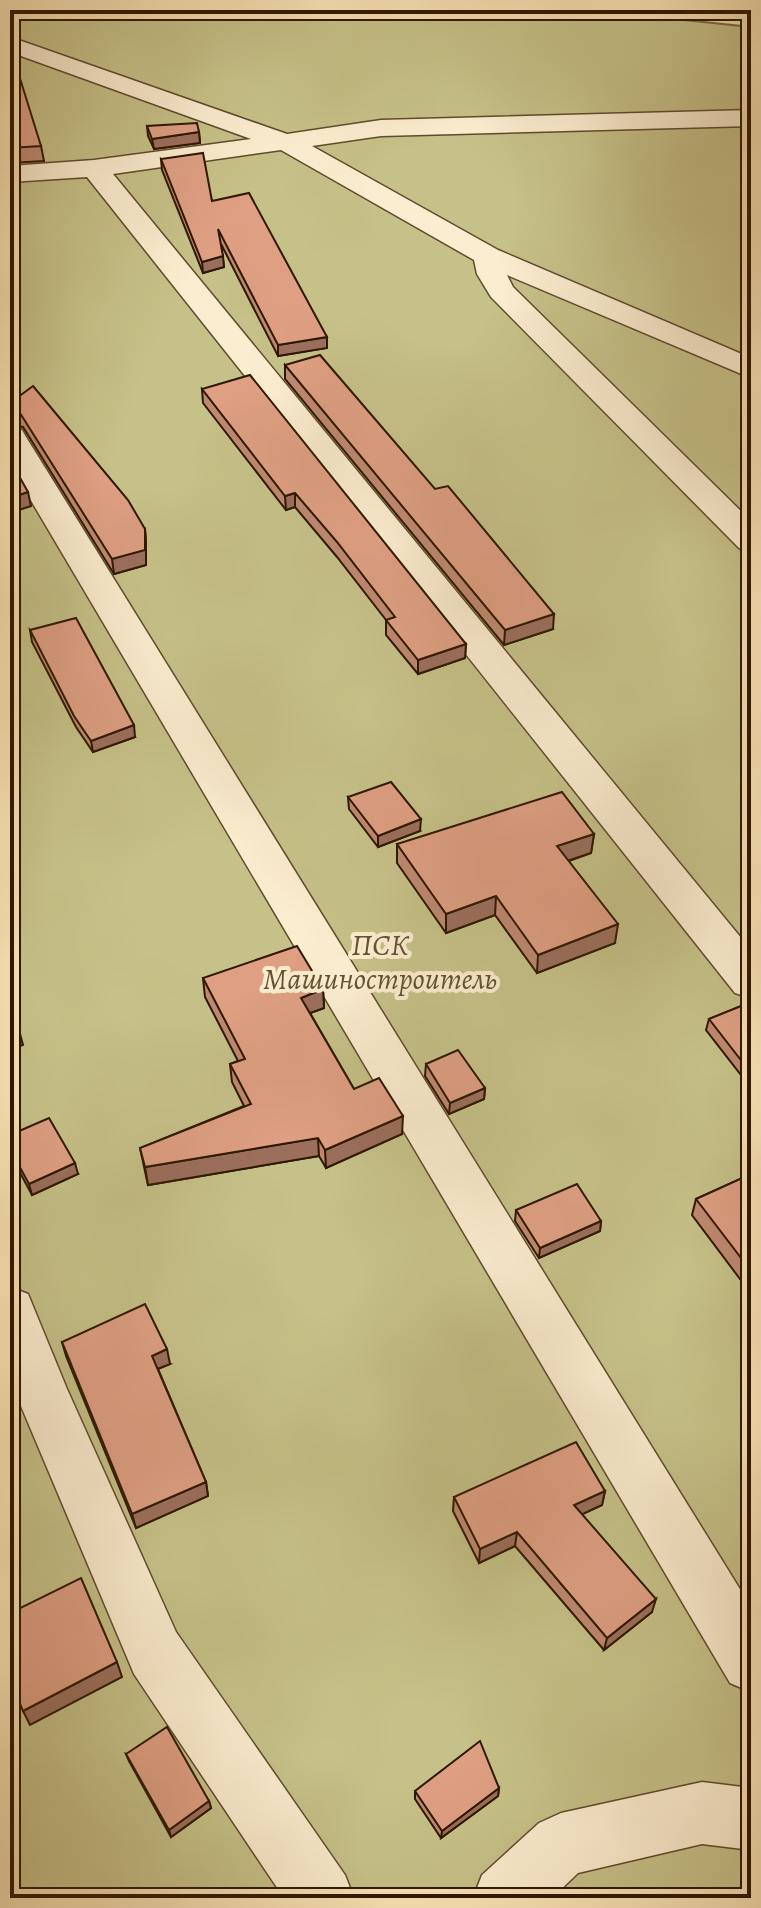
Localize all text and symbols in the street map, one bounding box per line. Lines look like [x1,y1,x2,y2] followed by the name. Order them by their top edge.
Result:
[263,925,497,999] park label: ПСК Машиностроитель

